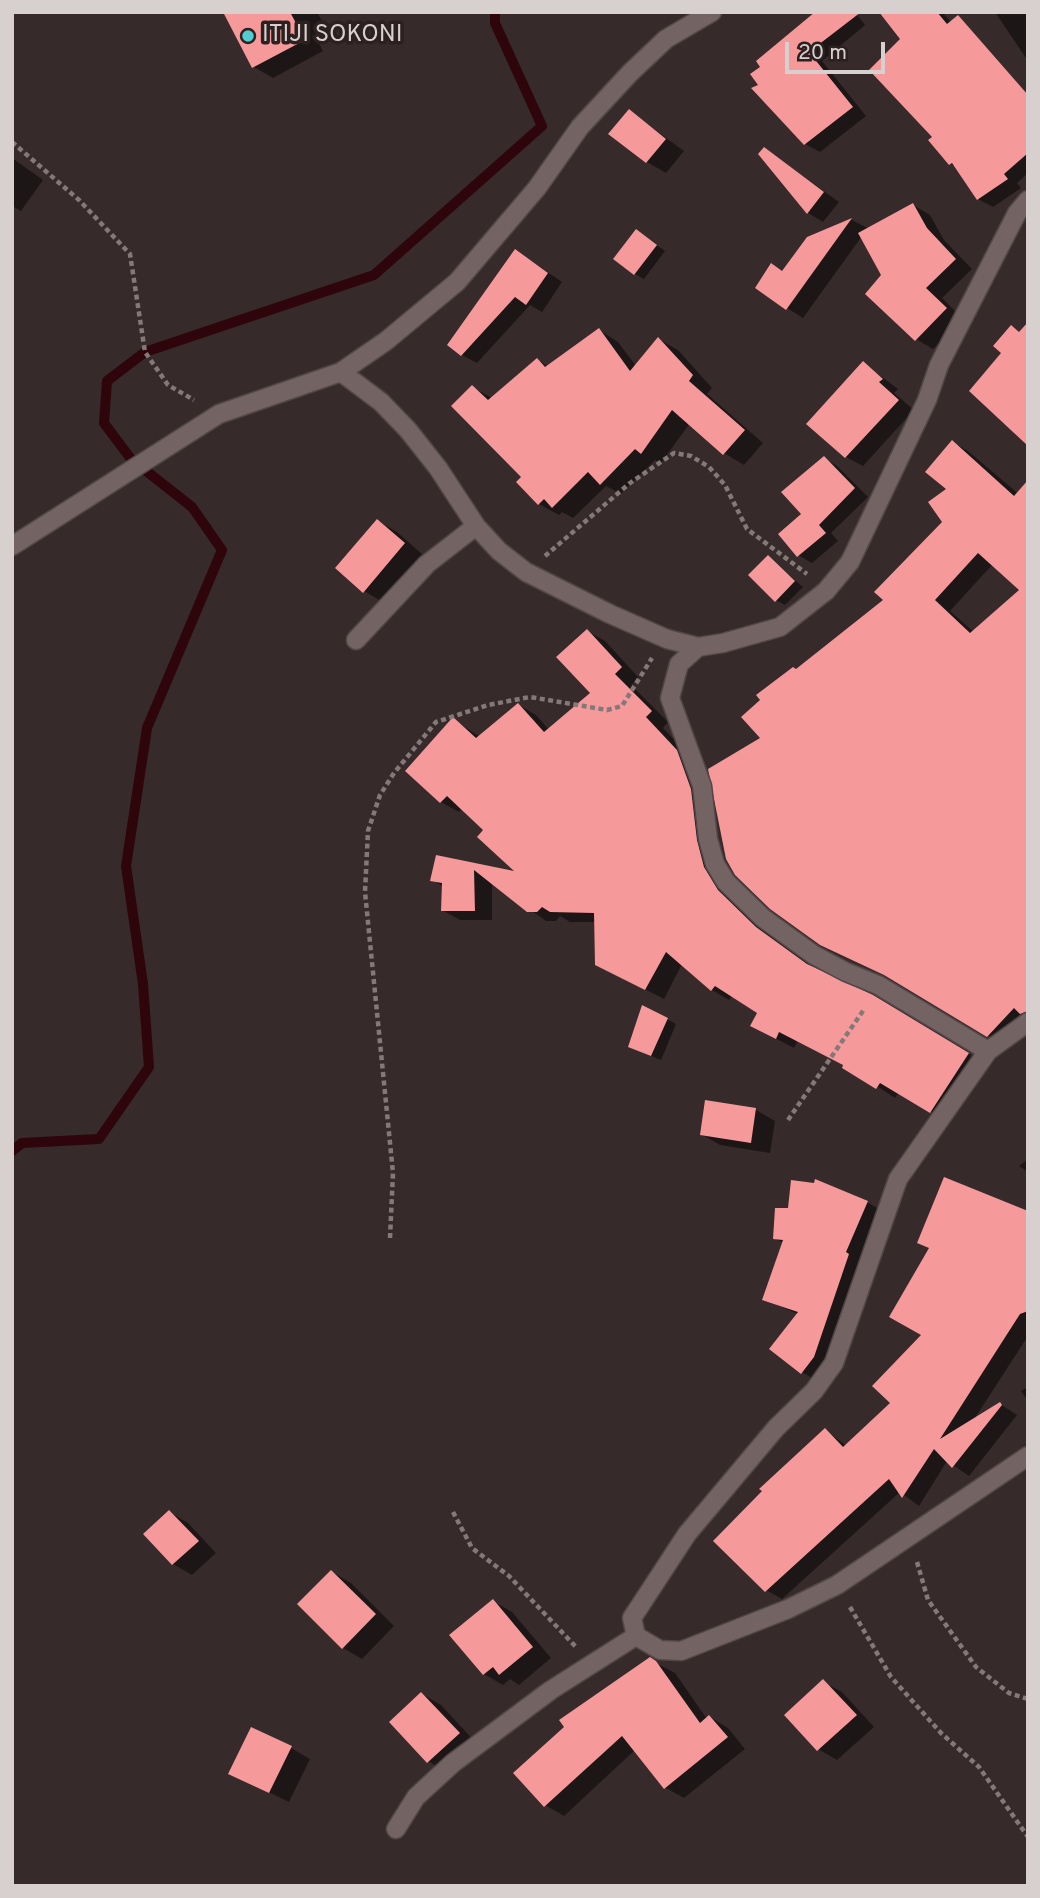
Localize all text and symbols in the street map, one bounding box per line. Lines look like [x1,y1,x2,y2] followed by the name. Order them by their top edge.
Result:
[262,22,402,50] place label: ITIJI SOKONI
[240,28,256,44] marker: ITIJI SOKONI
[788,28,888,72] scale bar
[798,40,847,67] text: 20 m

